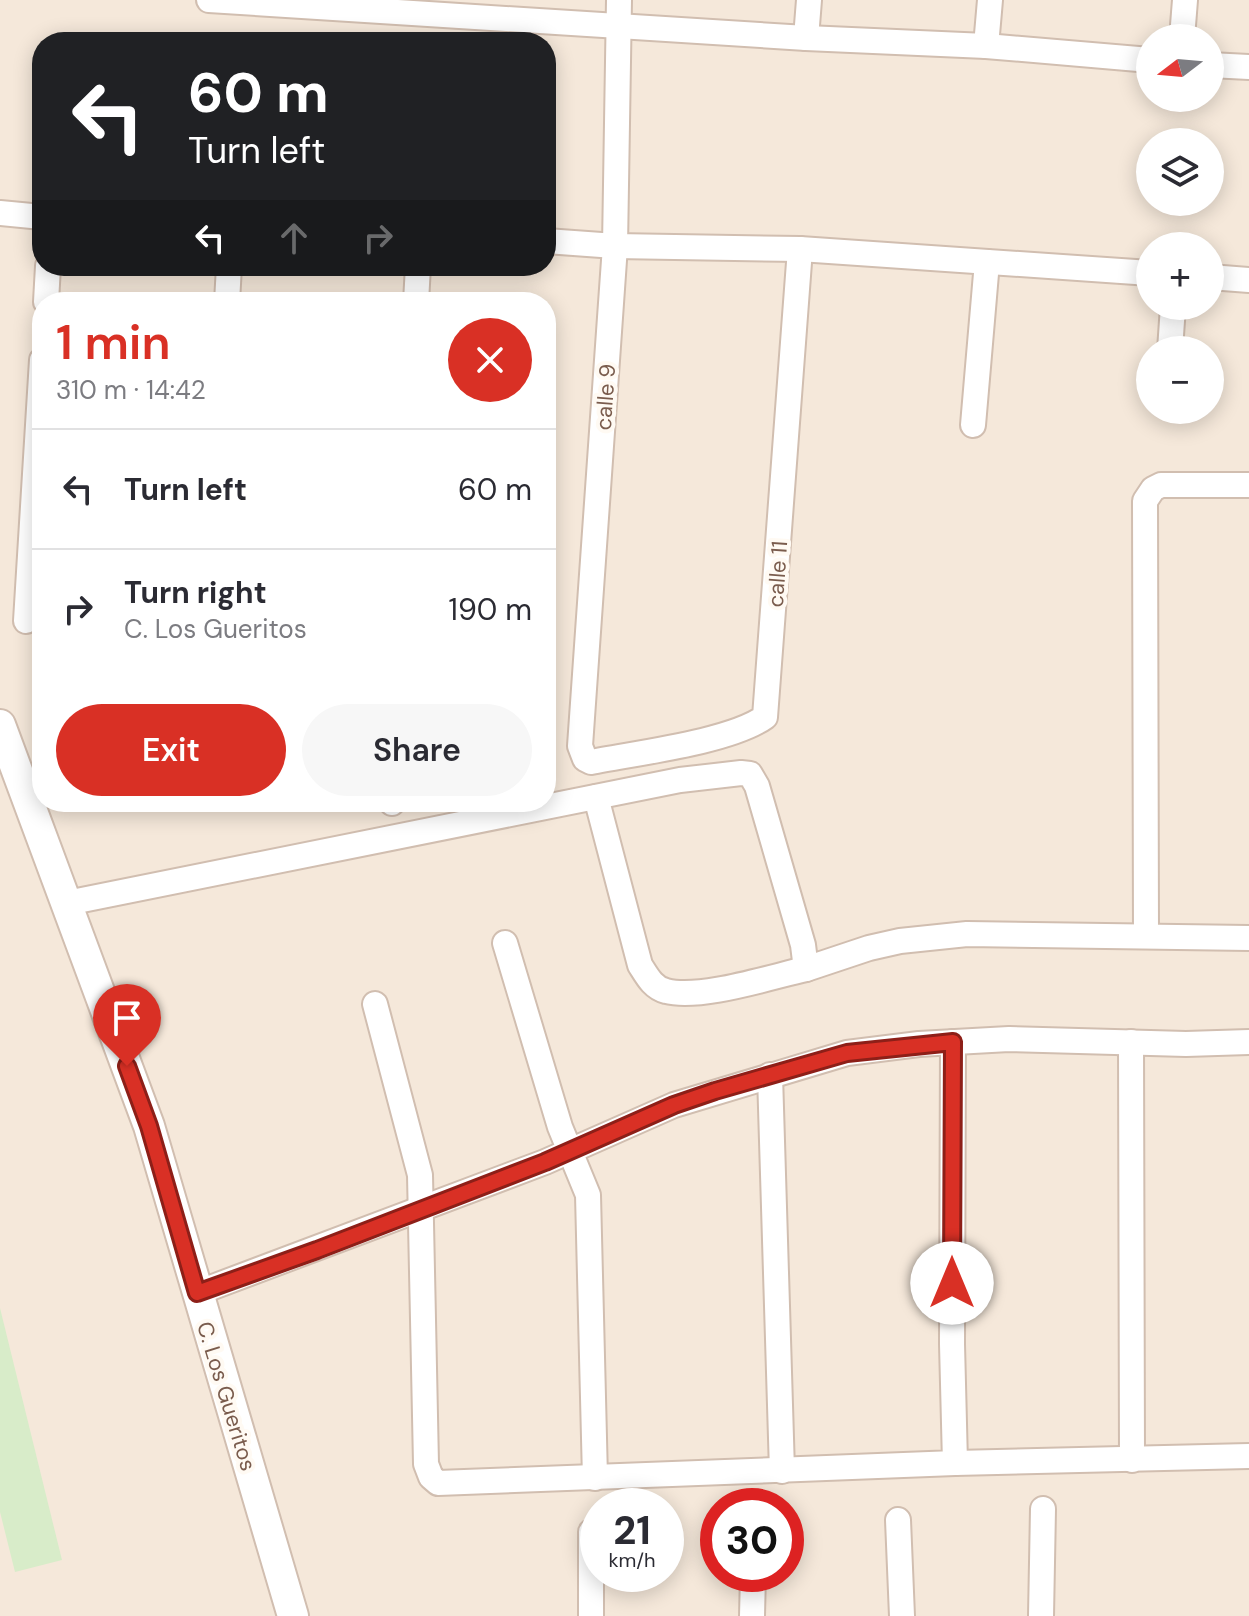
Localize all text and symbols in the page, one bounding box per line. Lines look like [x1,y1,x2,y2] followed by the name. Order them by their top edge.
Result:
[1136,24,1224,112] north arrow
[1136,24,1224,424] map controls
[188,56,329,129] text: 60 m
[56,64,160,168] icon: left
[188,127,325,174] text: Turn left
[1136,128,1224,216] button: layers
[188,216,232,260] icon: left
[272,216,316,260] icon: ahead
[356,216,400,260] icon: right
[1136,232,1224,320] button: +
[56,311,171,374] text: 1 min
[448,318,532,402] button: close
[1136,336,1224,424] button: −
[589,363,622,431] street label: calle 9
[56,373,206,407] text: 310 m · 14:42
[56,467,100,511] icon: left
[124,470,247,509] text: Turn left
[458,470,532,509] text: 60 m
[761,540,794,608] street label: calle 11
[124,573,267,612] text: Turn right
[56,587,100,631] icon: right
[449,590,532,629] text: 190 m
[124,612,307,646] text: C. Los Gueritos
[56,704,286,796] button: Exit
[302,704,532,796] button: Share
[93,984,161,1066] pin
[105,996,149,1040] icon: arrive
[910,1241,994,1325] position arrow
[190,1318,263,1474] street label: C. Los Gueritos
[700,1488,804,1592] speed limit sign: 30
[613,1504,651,1556] text: 21
[608,1547,656,1573] text: km/h

